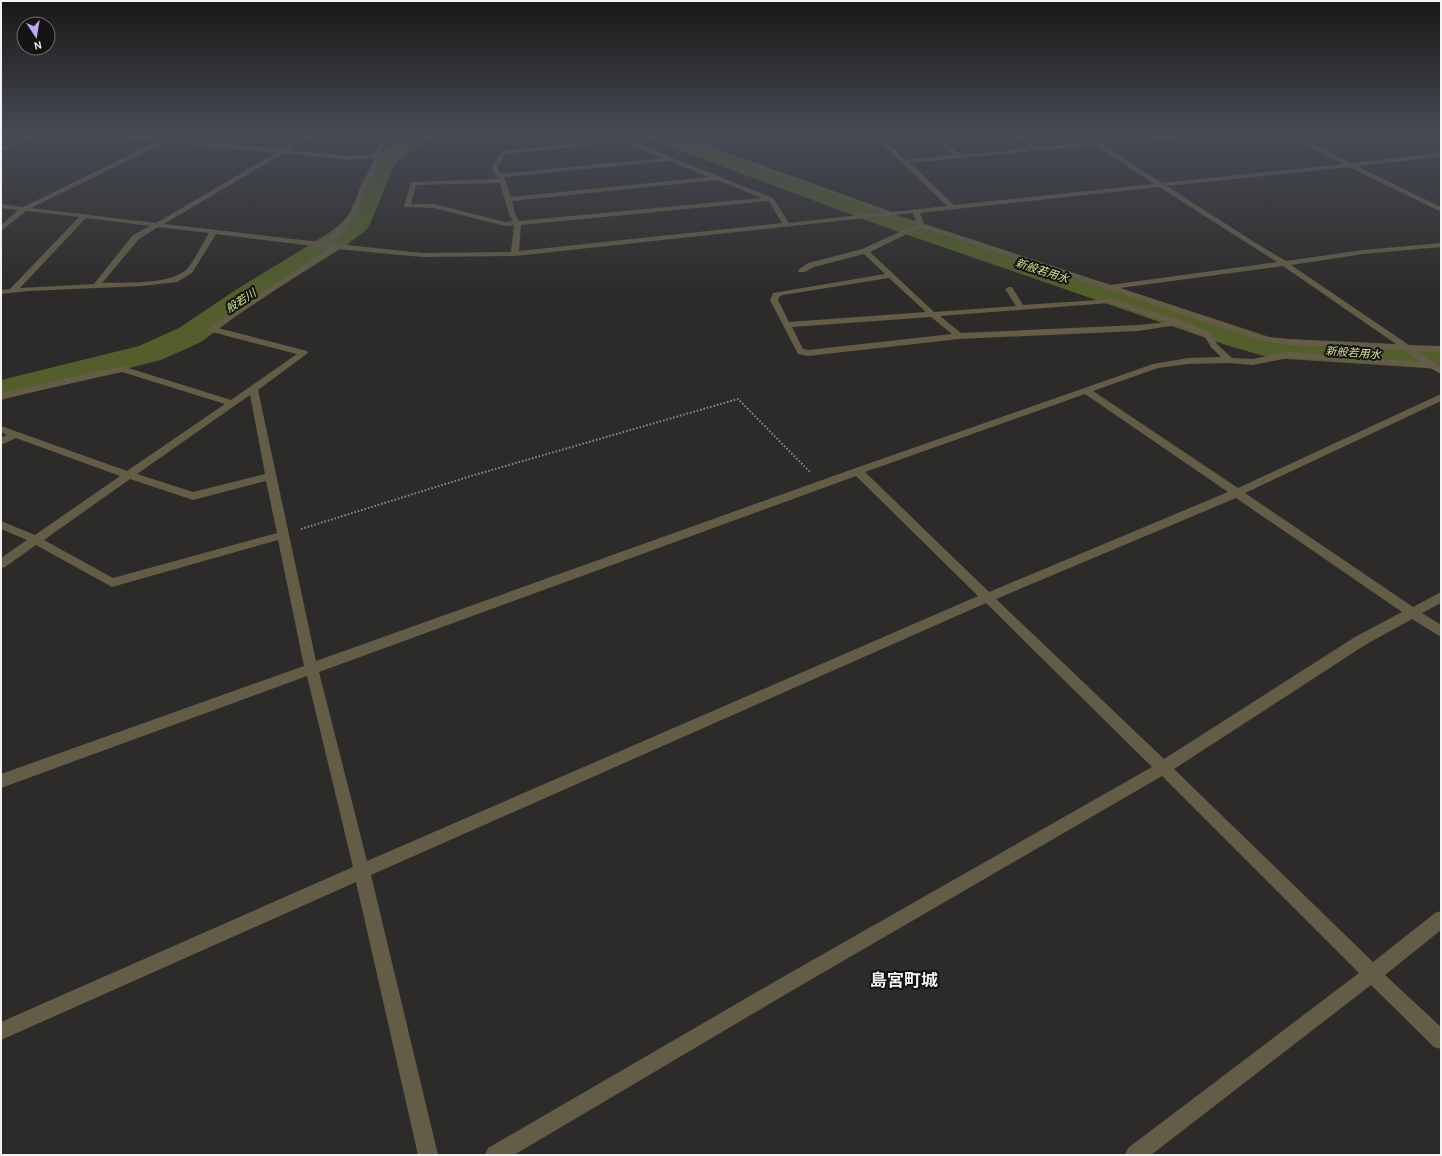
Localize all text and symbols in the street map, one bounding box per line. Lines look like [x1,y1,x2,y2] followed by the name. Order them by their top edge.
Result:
[16,16,56,56] north arrow
[33,38,43,52] text: N
[1014,256,1071,286] water label: 新般若用水
[224,286,259,315] water label: 般若川
[1325,345,1382,361] water label: 新般若用水
[870,970,938,990] district label: 島宮町城

